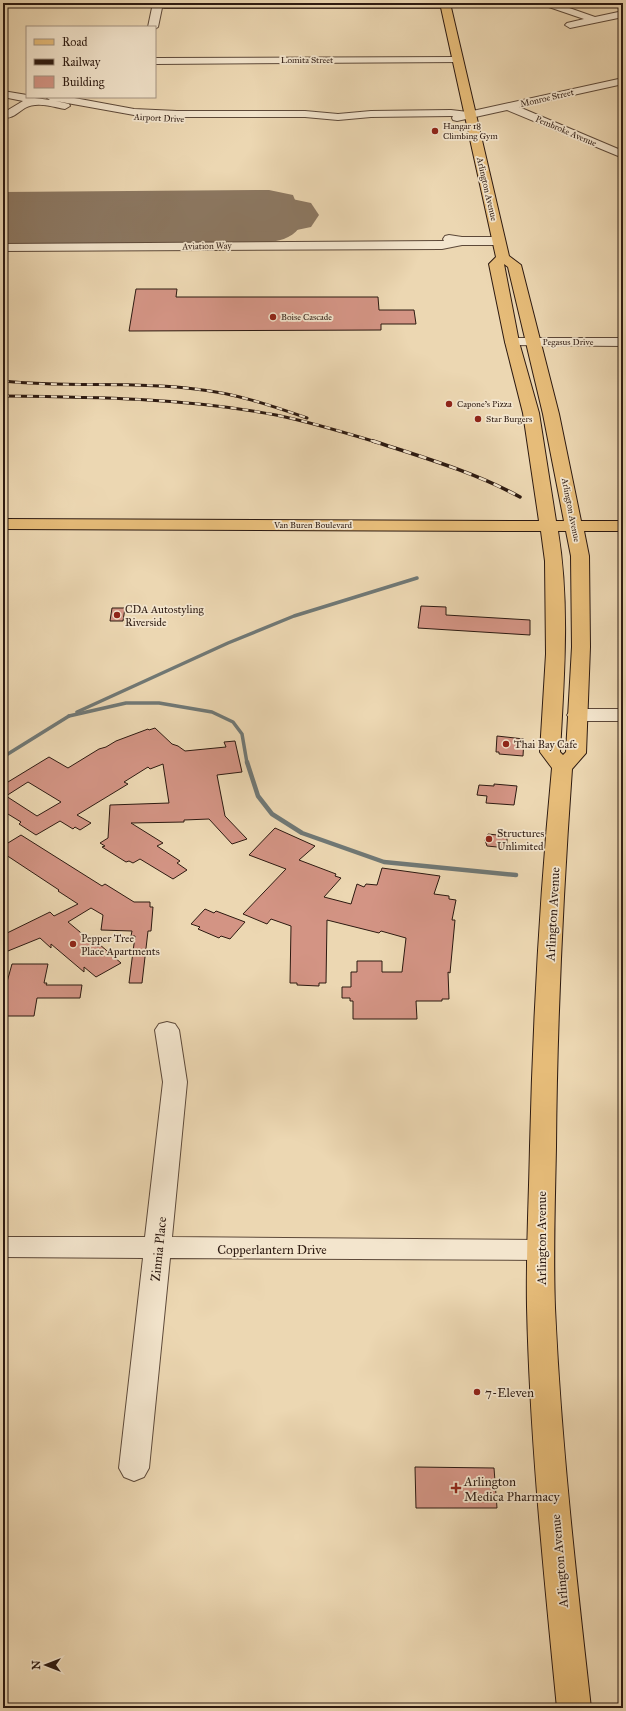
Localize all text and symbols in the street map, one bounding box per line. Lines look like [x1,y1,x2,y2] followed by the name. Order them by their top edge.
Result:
[26,26,156,98] legend
[62,35,88,49] text: Road
[281,54,334,65] street label: Lomita Street
[62,55,101,69] text: Railway
[62,75,105,90] text: Building
[519,86,576,109] street label: Monroe Street
[133,111,185,124] street label: Airport Drive
[534,113,599,148] street label: Pembroke Avenue
[443,120,498,142] place label: Hangar 18 Climbing Gym
[430,126,440,136] marker: Hangar 18 Climbing Gym
[474,155,500,222] street label: Arlington Avenue
[181,240,233,251] street label: Aviation Way
[281,311,332,322] place label: Boise Cascade
[268,312,278,322] marker: Boise Cascade
[543,336,594,348] street label: Pegasus Drive
[457,398,512,409] place label: Capone's Pizza
[444,399,454,409] marker: Capone's Pizza
[486,413,532,425] place label: Star Burgers
[473,414,483,424] marker: Star Burgers
[559,476,583,543] street label: Arlington Avenue
[273,519,353,530] street label: Van Buren Boulevard
[125,603,204,629] place label: CDA Autostyling Riverside
[112,610,122,620] marker: CDA Autostyling Riverside
[514,738,578,751] place label: Thai Bay Cafe
[501,739,511,749] marker: Thai Bay Cafe
[497,827,544,853] place label: Structures Unlimited
[484,834,494,844] marker: Structures Unlimited
[543,866,563,962] street label: Arlington Avenue
[81,932,160,958] place label: Pepper Tree Place Apartments
[68,939,78,949] marker: Pepper Tree Place Apartments
[534,1190,550,1286] street label: Arlington Avenue
[148,1215,170,1282] street label: Zinnia Place
[217,1242,327,1258] street label: Copperlantern Drive
[485,1385,534,1401] place label: 7-Eleven
[472,1387,482,1397] marker: 7-Eleven
[463,1474,560,1505] place label: Arlington Medica Pharmacy
[451,1483,461,1493] marker: Arlington Medica Pharmacy
[548,1513,572,1609] street label: Arlington Avenue
[26,1645,66,1685] north arrow
[30,1660,43,1670] text: N

